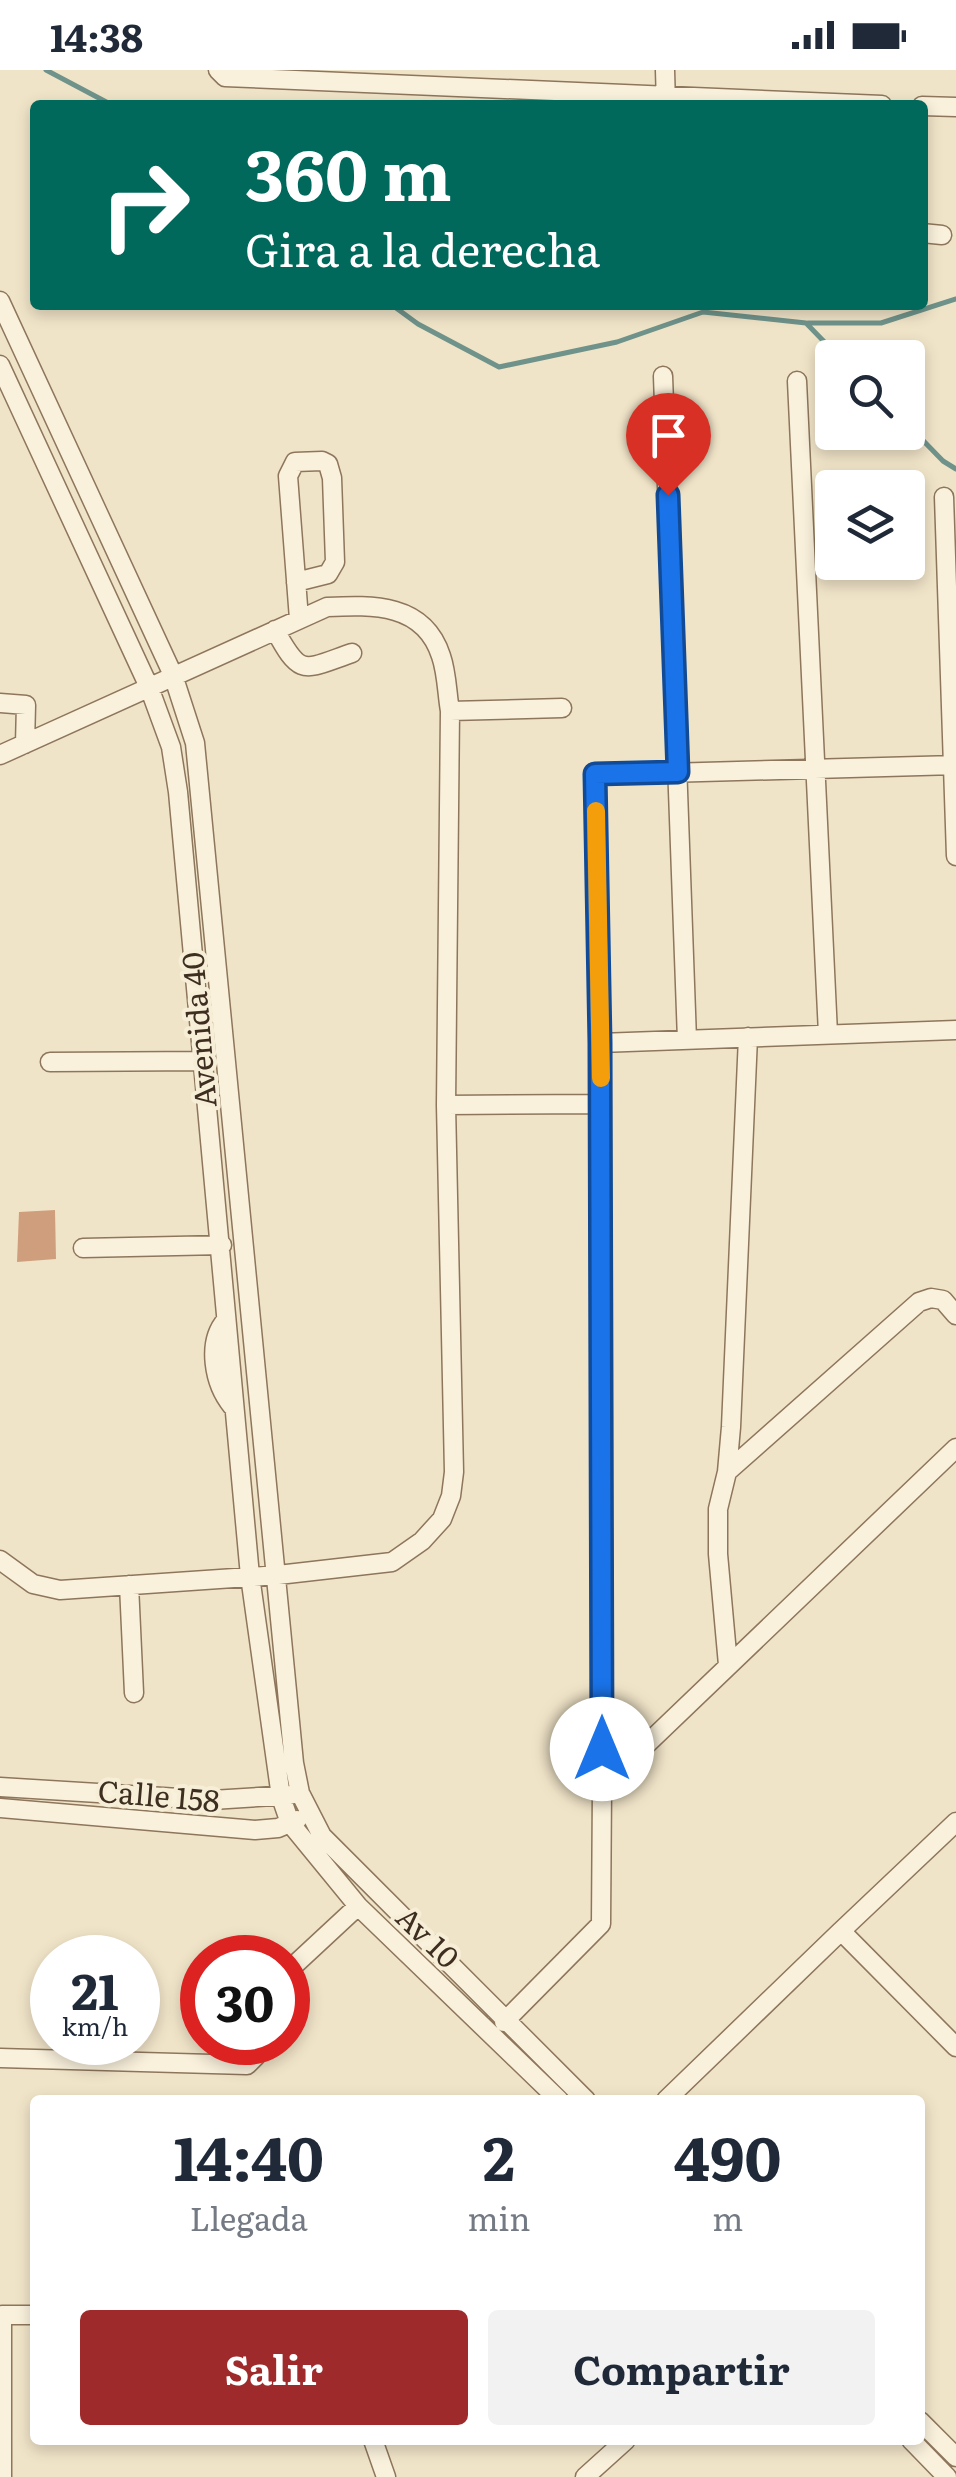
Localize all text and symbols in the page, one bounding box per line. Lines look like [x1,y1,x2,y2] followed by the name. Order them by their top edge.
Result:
[50,7,143,64] text: 14:38
[245,119,452,223] text: 360 m
[80,140,210,270] icon: right
[245,214,600,281] text: Gira a la derecha
[815,340,925,580] map controls
[815,340,925,450] button: search
[626,393,711,496] pin
[641,408,696,463] icon: arrive
[815,470,925,580] button: layers
[168,950,226,1110] street label: Avenida 40
[550,1697,654,1801] position arrow
[96,1767,222,1821] street label: Calle 158
[388,1895,470,1977] street label: Av 10
[180,1935,310,2065] speed limit sign: 30
[71,1951,119,2025] text: 21
[62,2007,128,2044] text: km/h
[173,2110,324,2199] text: 14:40
[483,2110,515,2199] text: 2
[674,2110,782,2199] text: 490
[190,2193,308,2241] text: Llegada
[467,2193,530,2241] text: min
[712,2193,743,2241] text: m
[80,2310,468,2425] button: Salir
[488,2310,875,2425] button: Compartir

